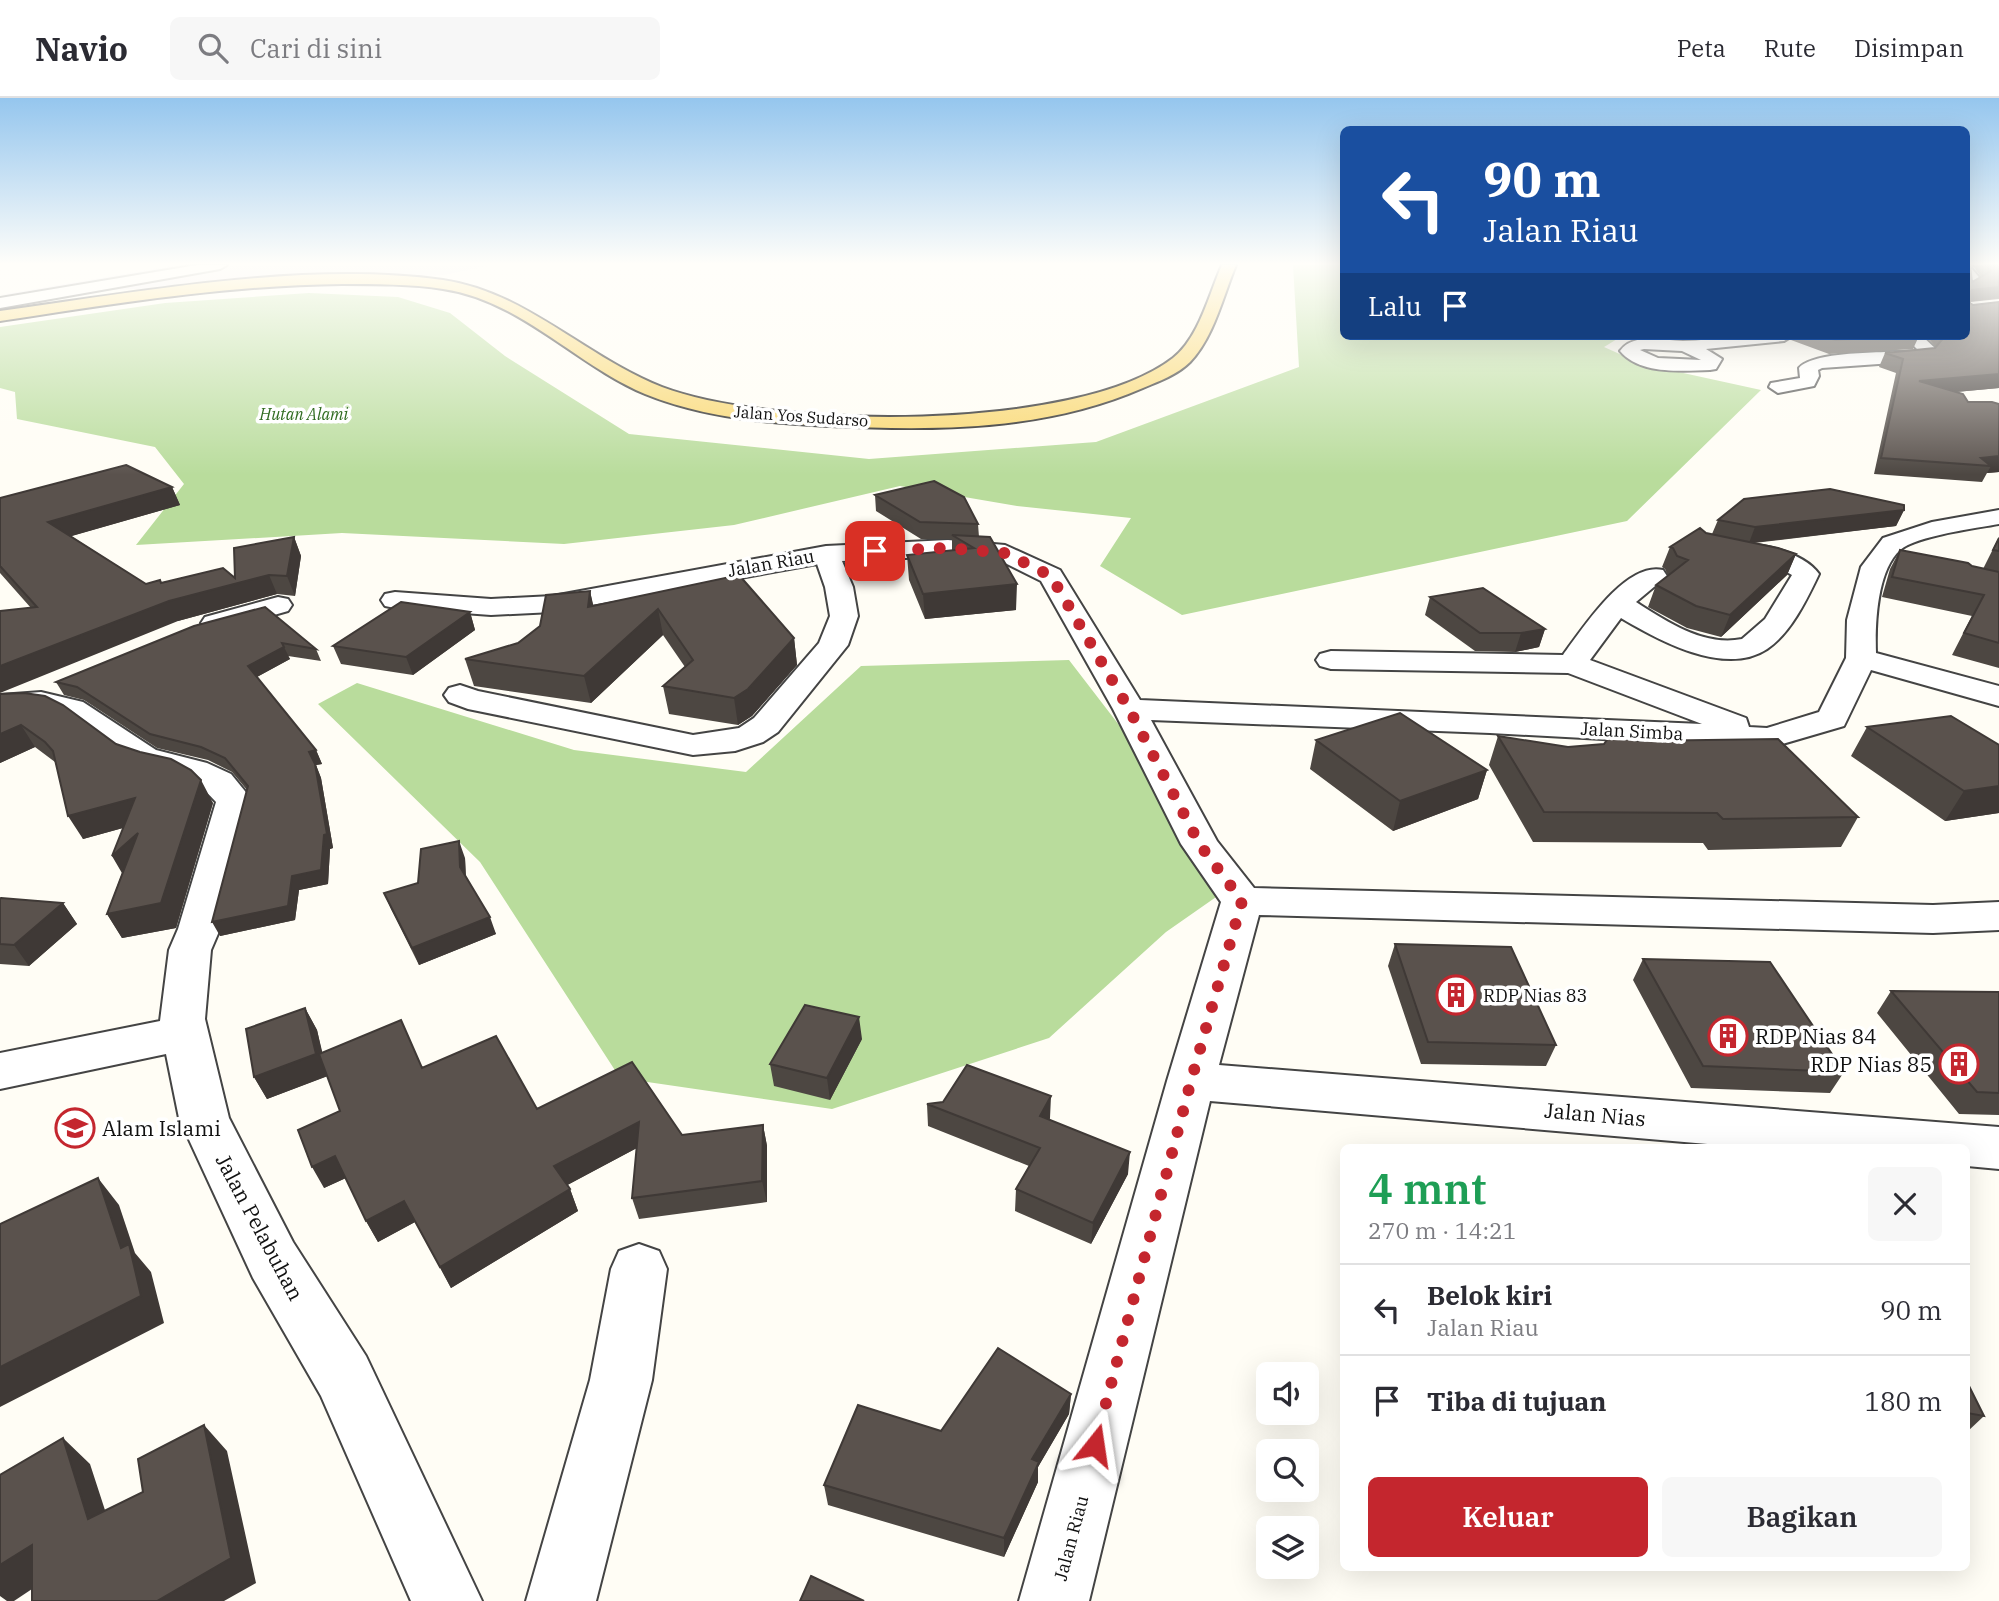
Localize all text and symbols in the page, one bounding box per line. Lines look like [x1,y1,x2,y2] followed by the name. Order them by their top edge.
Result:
[170,17,660,80] search box
[35,27,128,70] text: Navio
[194,29,232,67] icon: search
[250,31,382,65] text: Cari di sini
[1677,32,1726,64] text: Peta
[1764,32,1816,64] text: Rute
[1854,32,1964,64] text: Disimpan
[1483,147,1601,210] text: 90 m
[1368,154,1459,245] icon: left
[1483,209,1639,251] text: Jalan Riau
[1436,287,1474,325] icon: arrive
[1368,289,1422,323] text: Lalu
[733,401,869,431] street label: Jalan Yos Sudarso
[259,404,349,424] park label: Hutan Alami
[845,521,905,581] pin
[856,532,894,570] icon: arrive
[726,544,816,582] street label: Jalan Riau
[1580,717,1684,745] street label: Jalan Simba
[1435,974,1477,1016] building icon: RDP Nias 83
[1483,984,1587,1007] place label: RDP Nias 83
[1707,1015,1749,1057] building icon: RDP Nias 84
[1755,1022,1877,1050] place label: RDP Nias 84
[1938,1043,1980,1085] building icon: RDP Nias 85
[1810,1050,1932,1078] place label: RDP Nias 85
[1543,1096,1647,1132] street label: Jalan Nias
[54,1107,96,1149] school or university icon: Alam Islami
[102,1114,221,1142] place label: Alam Islami
[210,1149,310,1305] street label: Jalan Pelabuhan
[1368,1161,1486,1216] text: 4 mnt
[1868,1167,1942,1241] button: close
[1368,1215,1517,1245] text: 270 m · 14:21
[1427,1278,1552,1312] text: Belok kiri
[1368,1291,1406,1329] icon: left
[1880,1293,1942,1327] text: 90 m
[1427,1312,1539,1342] text: Jalan Riau
[1256,1362,1319,1579] map controls
[1256,1362,1319,1425] button: sound
[1368,1382,1406,1420] icon: arrive
[1427,1384,1607,1418] text: Tiba di tujuan
[1864,1384,1942,1418] text: 180 m
[1058,1408,1132,1482] position arrow
[1256,1439,1319,1502] button: search
[1368,1477,1648,1557] button: Keluar
[1662,1477,1942,1557] button: Bagikan
[1049,1493,1093,1583] street label: Jalan Riau
[1256,1516,1319,1579] button: layers

